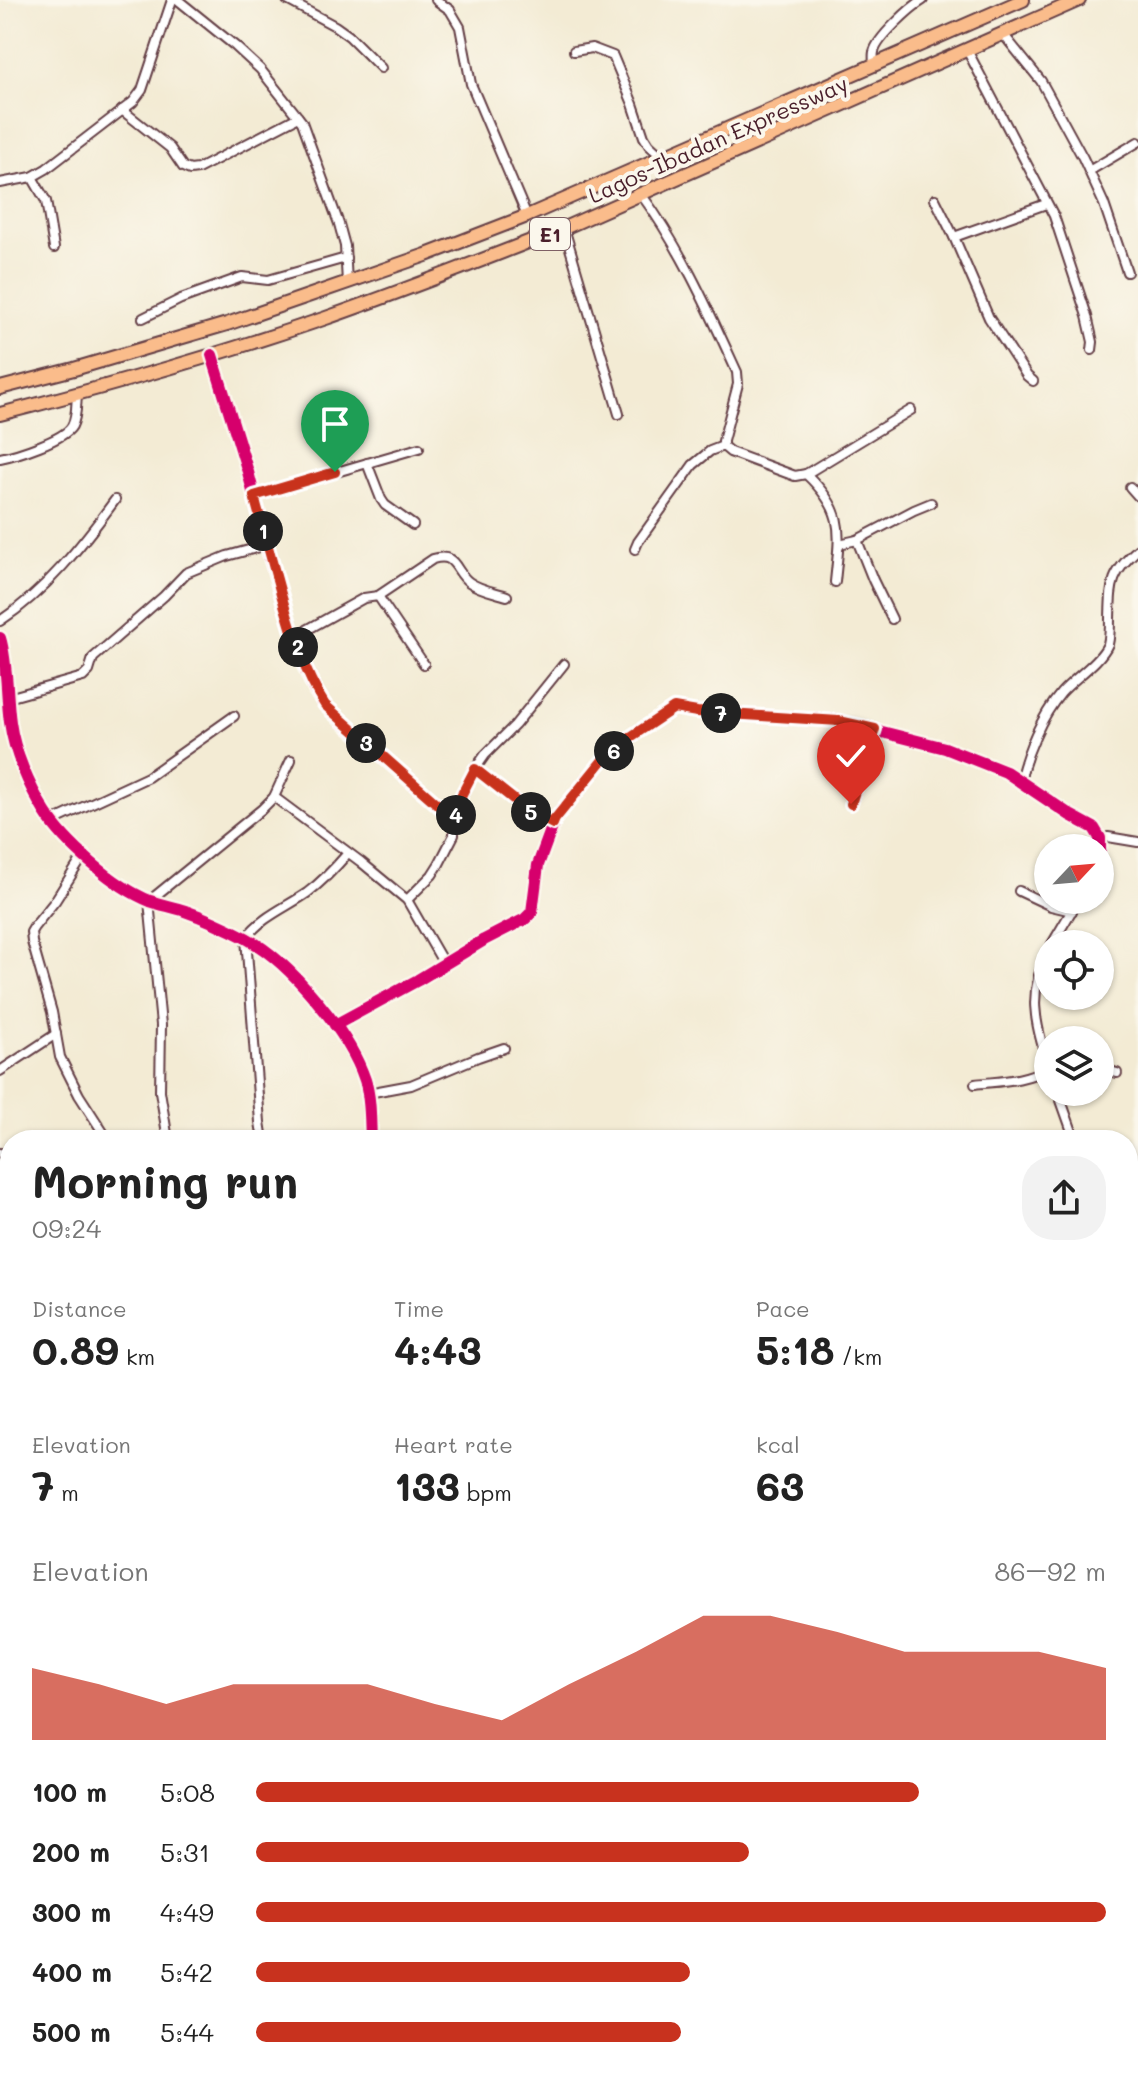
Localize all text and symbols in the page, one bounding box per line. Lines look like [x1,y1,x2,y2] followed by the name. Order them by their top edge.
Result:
[584,69,852,209] street label: Lagos-Ibadan Expressway
[530,218,570,250] road number: E1
[301,390,369,472] pin
[313,402,357,446] icon: arrive
[243,511,283,551] pin: 1
[258,516,268,545] text: 1
[278,627,318,667] pin: 2
[292,632,304,661] text: 2
[701,693,741,733] pin: 7
[715,698,727,727] text: 7
[817,722,885,804] pin
[346,723,386,763] pin: 3
[359,728,373,757] text: 3
[594,731,634,771] pin: 6
[829,734,873,778] icon: check
[607,736,621,765] text: 6
[511,792,551,832] pin: 5
[436,795,476,835] pin: 4
[525,797,537,826] text: 5
[449,800,463,829] text: 4
[1034,834,1114,914] north arrow
[1034,834,1114,1106] map controls
[1034,930,1114,1010] button: locate
[1034,1026,1114,1106] button: layers
[32,1152,298,1209] text: Morning run
[1022,1156,1106,1240] button: share
[32,1211,101,1245] text: 09:24
[32,1294,127,1323] text: Distance
[394,1294,444,1323] text: Time
[756,1294,810,1323] text: Pace
[32,1323,119,1375] text: 0.89
[394,1323,481,1375] text: 4:43
[756,1323,835,1375] text: 5:18
[119,1342,155,1371] text: km
[835,1342,882,1371] text: /km
[32,1430,131,1459] text: Elevation
[394,1430,513,1459] text: Heart rate
[756,1430,800,1459] text: kcal
[32,1459,54,1511] text: 7
[394,1459,460,1511] text: 133
[756,1459,804,1511] text: 63
[54,1478,79,1507] text: m
[460,1478,512,1507] text: bpm
[32,1554,149,1588] text: Elevation
[994,1554,1106,1588] text: 86–92 m
[32,1775,107,1809] text: 100 m
[160,1775,215,1809] text: 5:08
[32,1835,110,1869] text: 200 m
[160,1835,210,1869] text: 5:31
[32,1895,111,1929] text: 300 m
[160,1895,214,1929] text: 4:49
[32,1955,112,1989] text: 400 m
[160,1955,213,1989] text: 5:42
[32,2015,111,2049] text: 500 m
[160,2015,214,2049] text: 5:44

